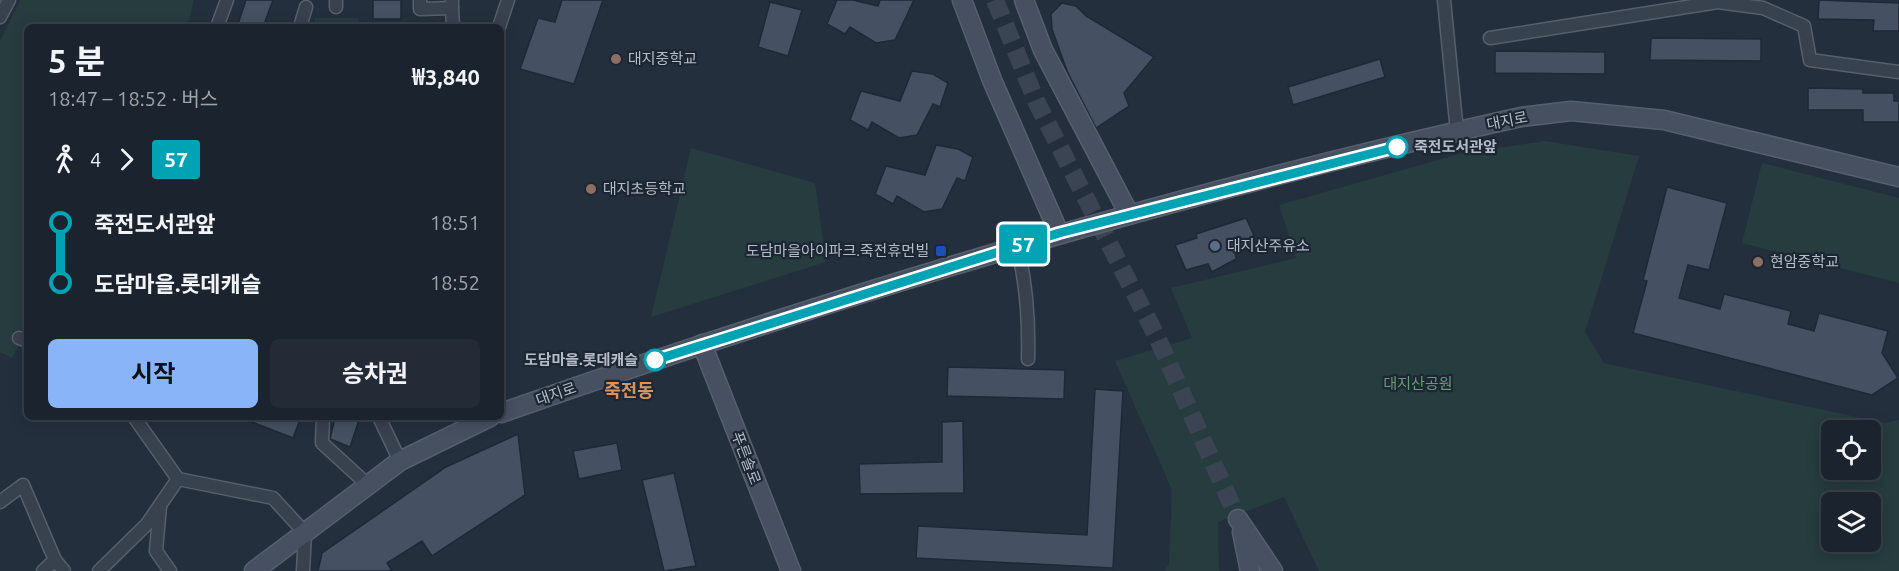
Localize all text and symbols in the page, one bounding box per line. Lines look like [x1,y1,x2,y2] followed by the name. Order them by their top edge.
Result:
[48,42,105,79] text: 5 분
[628,50,697,67] place label: 대지중학교
[609,52,623,66] marker: 대지중학교
[412,64,480,89] text: ₩3,840
[48,87,218,110] text: 18:47 – 18:52 · 버스
[1485,108,1529,133] street label: 대지로
[1386,136,1408,158] marker: 죽전도서관앞
[1414,138,1497,155] place label: 죽전도서관앞
[48,143,81,176] icon: walk
[110,143,143,176] icon: forward
[164,147,188,171] text: 57
[90,148,101,171] text: 4
[603,180,686,197] place label: 대지초등학교
[584,182,598,196] marker: 대지초등학교
[94,211,215,236] text: 죽전도서관앞
[430,211,480,234] text: 18:51
[996,224,1050,264] line badge: 57
[1011,232,1035,256] text: 57
[1227,237,1310,254] place label: 대지산주유소
[1208,239,1222,253] marker: 대지산주유소
[746,242,929,259] place label: 도담마을아이파크.죽전휴먼빌
[934,244,948,258] marker: 도담마을아이파크.죽전휴먼빌
[1770,253,1839,270] place label: 현암중학교
[1751,255,1765,269] marker: 현암중학교
[94,271,261,296] text: 도담마을.롯데캐슬
[430,271,480,294] text: 18:52
[48,339,258,408] button: 시작
[270,339,480,408] button: 승차권
[644,349,666,371] marker: 도담마을.롯데캐슬
[524,351,638,368] place label: 도담마을.롯데캐슬
[1383,375,1453,392] park label: 대지산공원
[533,379,578,408] street label: 대지로
[604,380,654,400] district label: 죽전동
[1821,420,1881,552] map controls
[1821,420,1881,480] button: locate
[729,429,764,487] street label: 푸른솔로
[1821,492,1881,552] button: layers

